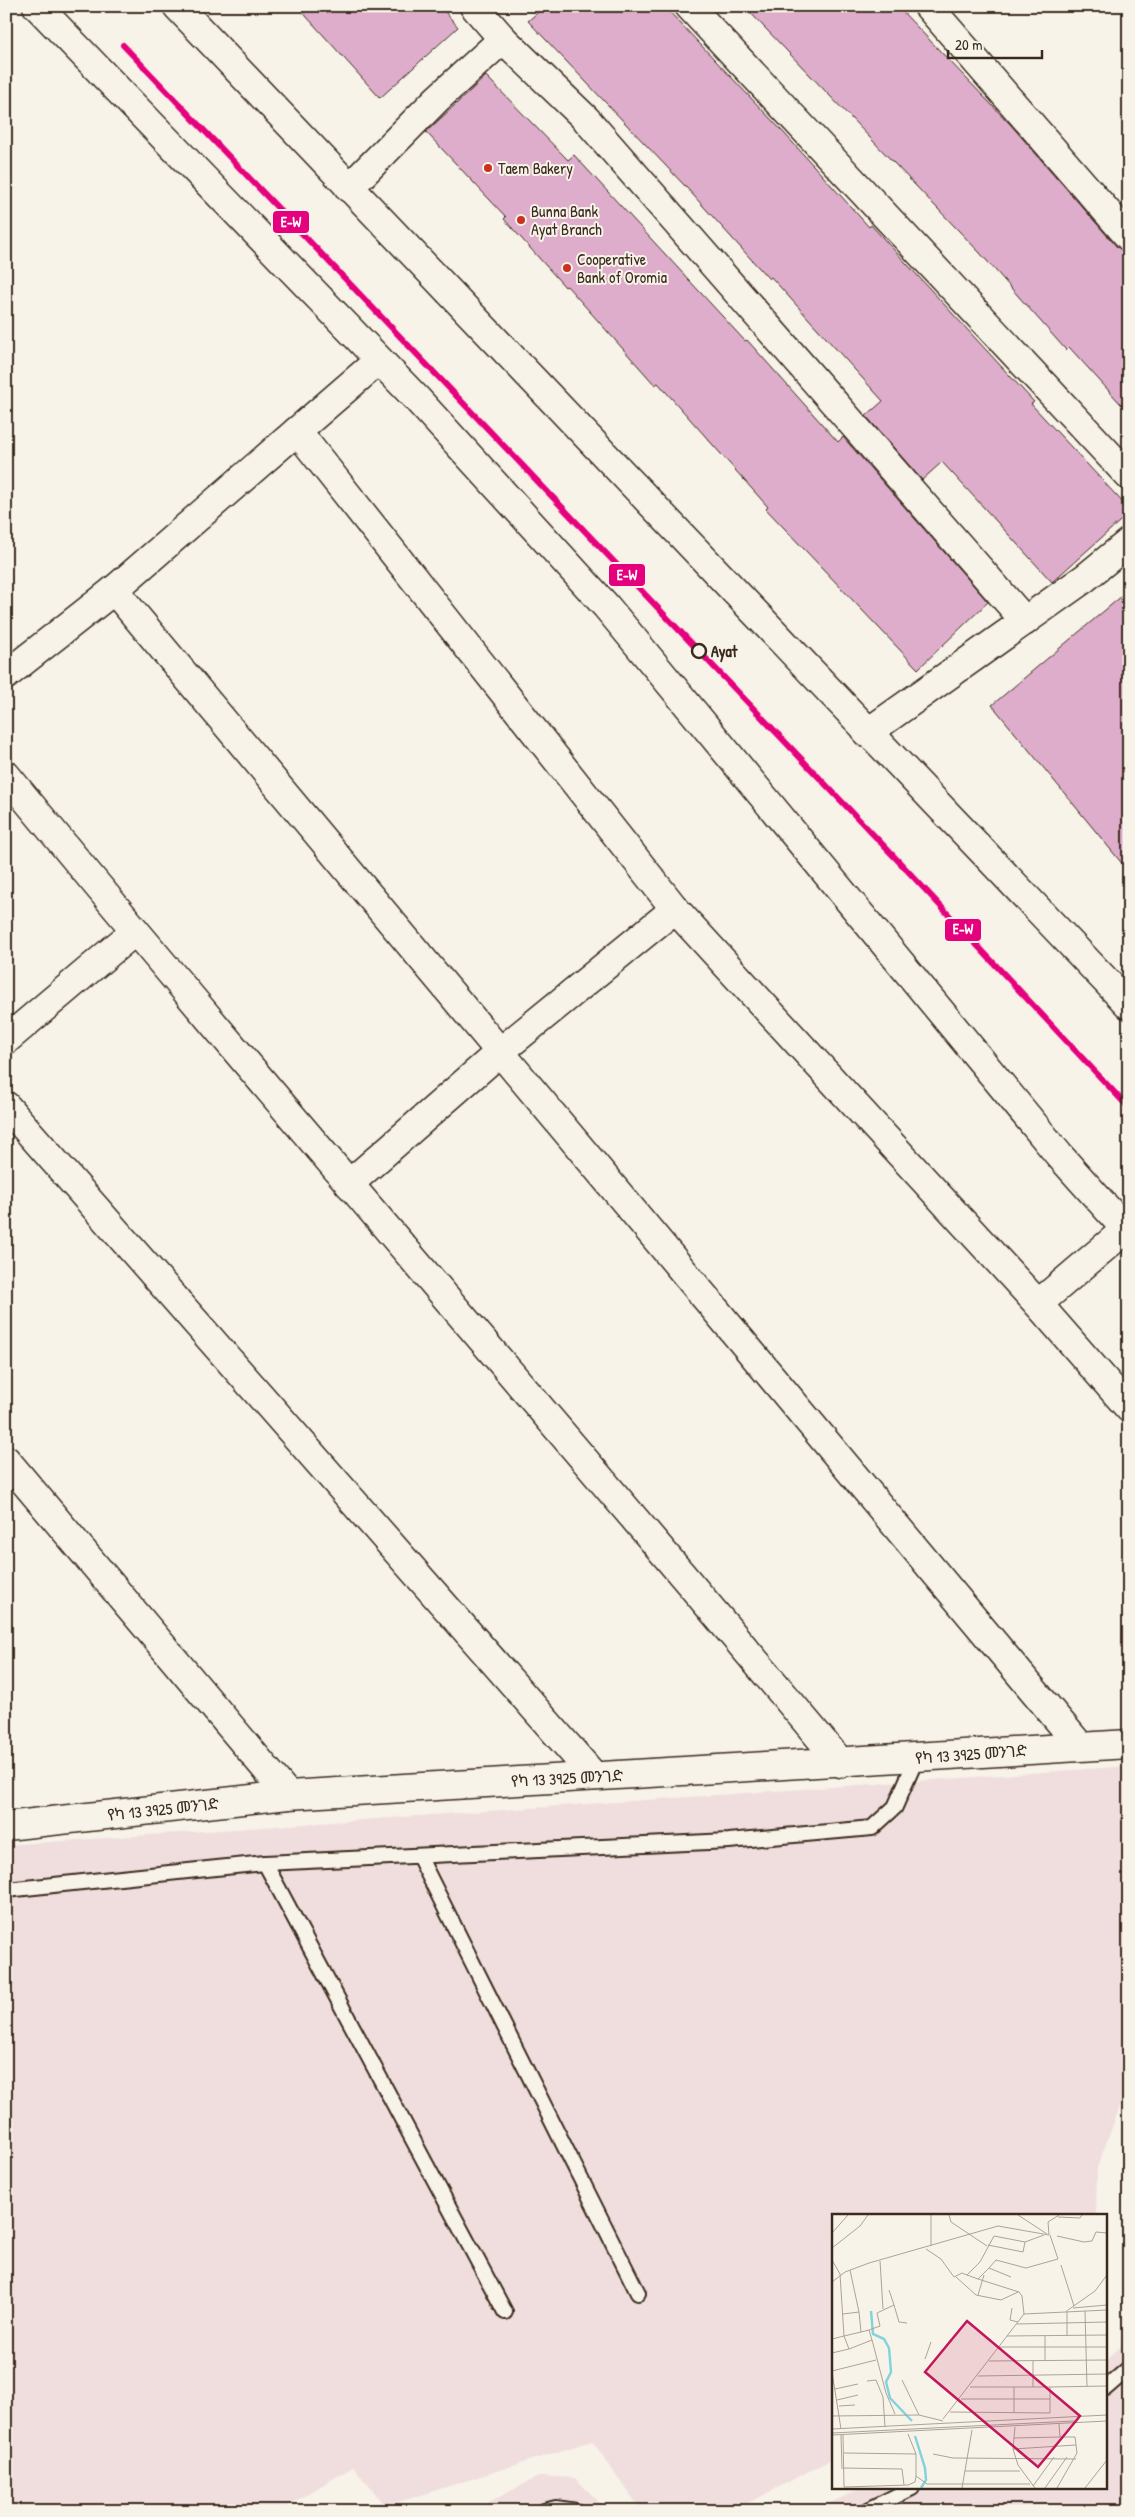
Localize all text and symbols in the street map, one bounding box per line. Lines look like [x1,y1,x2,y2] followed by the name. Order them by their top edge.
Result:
[948,28,1041,60] scale bar
[955,34,982,55] text: 20 m
[498,157,573,179] place label: Taem Bakery
[482,162,494,174] marker: Taem Bakery
[531,200,602,240] place label: Bunna Bank Ayat Branch
[272,210,310,234] line badge: E-W
[281,212,302,231] text: E-W
[515,214,527,226] marker: Bunna Bank Ayat Branch
[577,248,667,288] place label: Cooperative Bank of Oromia
[561,262,573,274] marker: Cooperative Bank of Oromia
[608,563,646,587] line badge: E-W
[617,565,638,584] text: E-W
[711,640,738,663] place label: Ayat
[691,643,707,659] marker: Ayat
[944,918,982,942] line badge: E-W
[953,919,974,938] text: E-W
[914,1739,1028,1769] street label: የካ 13 3925 መንገድ
[510,1764,624,1792] street label: የካ 13 3925 መንገድ
[106,1792,220,1826] street label: የካ 13 3925 መንገድ
[832,2214,1108,2490] inset map

